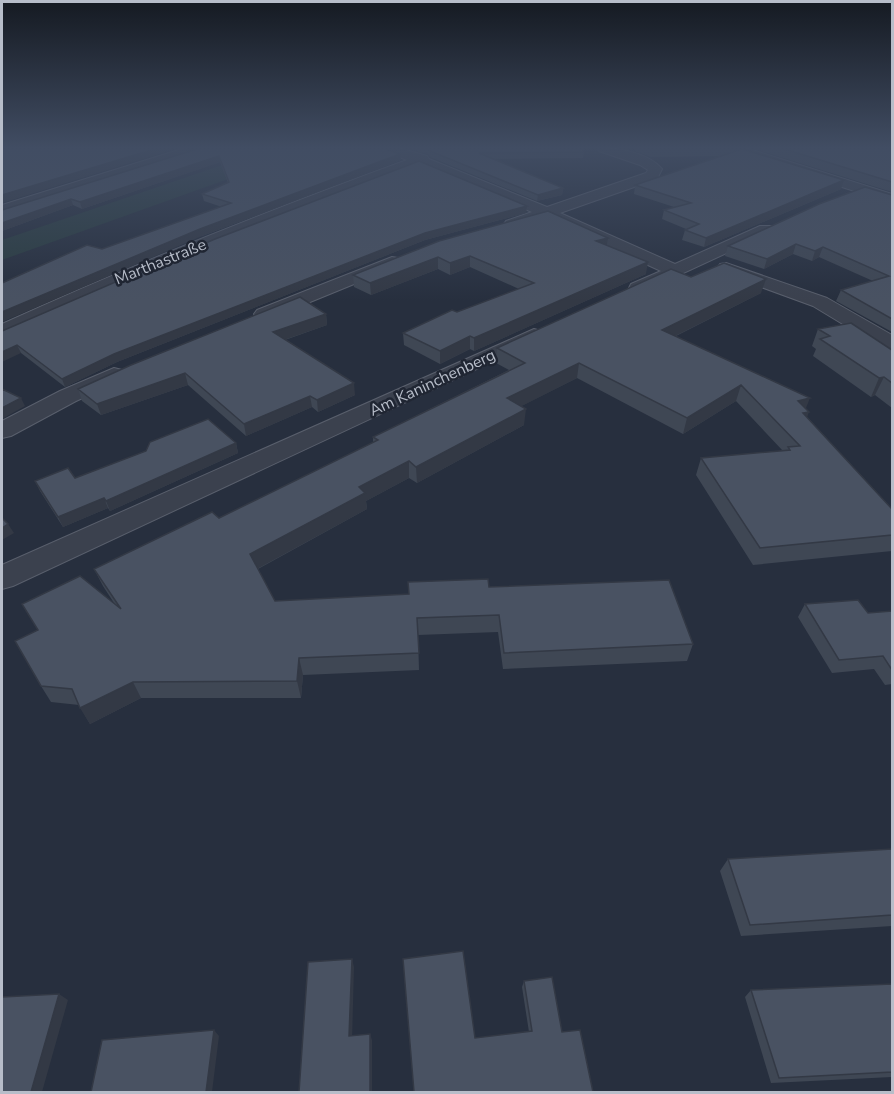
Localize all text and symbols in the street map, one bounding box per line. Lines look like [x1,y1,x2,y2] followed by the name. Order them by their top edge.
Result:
[111,234,210,290] street label: Marthastraße
[366,344,499,422] street label: Am Kaninchenberg

